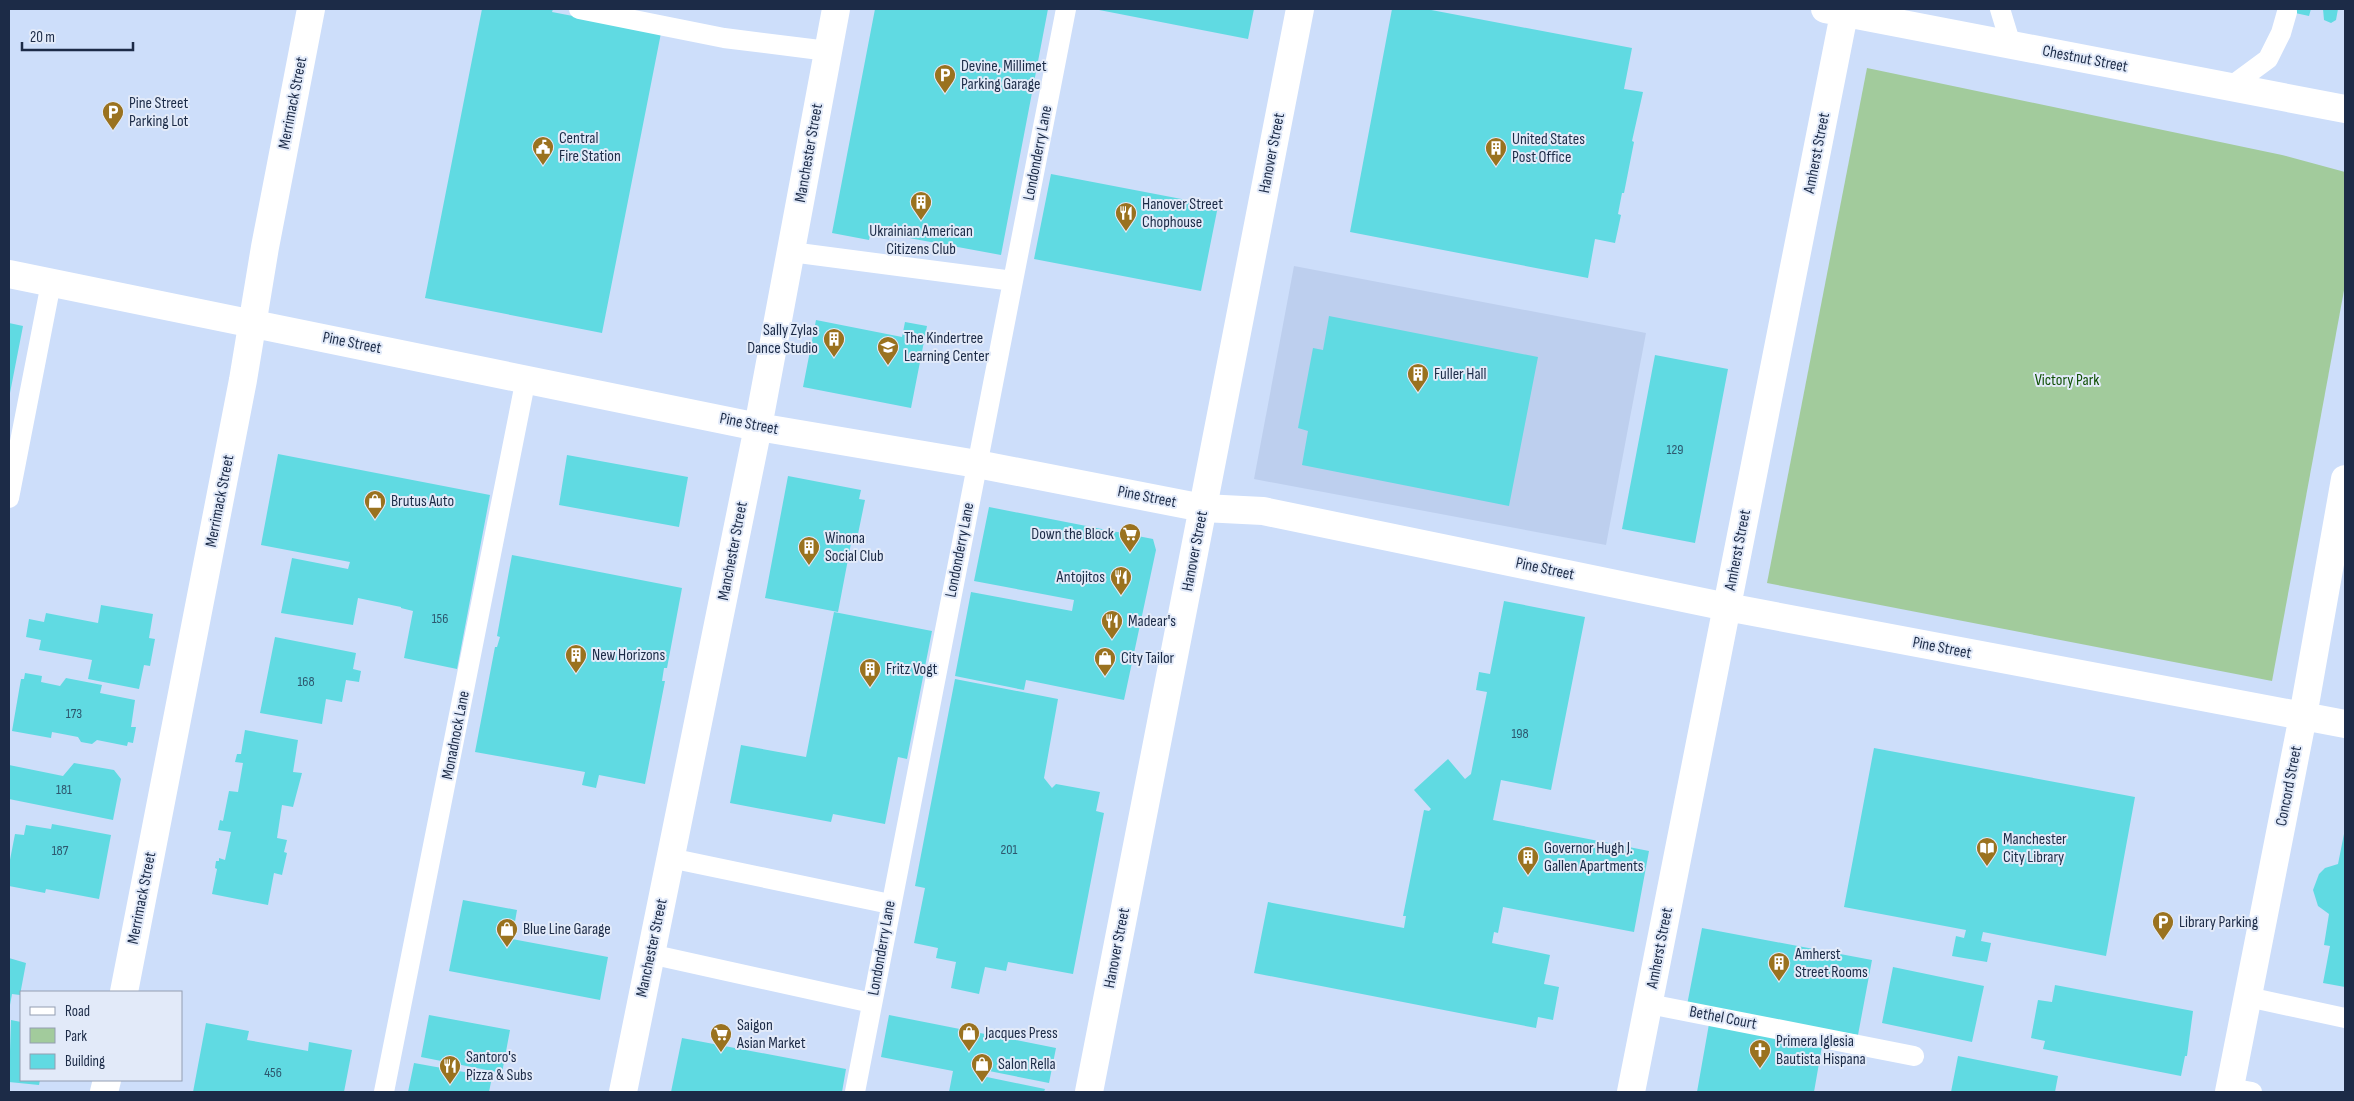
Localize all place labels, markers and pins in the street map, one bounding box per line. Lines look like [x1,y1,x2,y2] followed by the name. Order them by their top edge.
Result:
[961,57,1047,94] place label: Devine, Millimet Parking Garage
[933,63,957,94] parking icon: Devine, Millimet Parking Garage
[129,94,189,131] place label: Pine Street Parking Lot
[101,100,125,131] parking icon: Pine Street Parking Lot
[559,129,621,166] place label: Central Fire Station
[1512,130,1585,167] place label: United States Post Office
[531,135,555,166] public building icon: Central Fire Station
[1484,136,1508,167] building icon: United States Post Office
[909,190,933,221] building icon: Ukrainian American Citizens Club
[1142,195,1223,232] place label: Hanover Street Chophouse
[1114,201,1138,232] restaurant icon: Hanover Street Chophouse
[869,222,973,259] place label: Ukrainian American Citizens Club
[747,321,818,358] place label: Sally Zylas Dance Studio
[822,327,846,358] building icon: Sally Zylas Dance Studio
[904,329,990,366] place label: The Kindertree Learning Center
[876,335,900,366] school or university icon: The Kindertree Learning Center
[1406,362,1430,393] building icon: Fuller Hall
[1434,365,1487,384] place label: Fuller Hall
[363,489,387,520] shop icon: Brutus Auto
[391,492,454,511] place label: Brutus Auto
[1118,522,1142,553] supermarket icon: Down the Block
[1031,525,1114,544] place label: Down the Block
[825,529,884,566] place label: Winona Social Club
[797,535,821,566] building icon: Winona Social Club
[1109,565,1133,596] restaurant icon: Antojitos
[1056,568,1105,587] place label: Antojitos
[1100,609,1124,640] restaurant icon: Madear's
[1128,612,1176,631] place label: Madear's
[564,643,588,674] building icon: New Horizons
[592,646,665,665] place label: New Horizons
[1093,646,1117,677] shop icon: City Tailor
[1121,649,1175,668] place label: City Tailor
[858,657,882,688] building icon: Fritz Vogt
[886,660,938,679] place label: Fritz Vogt
[2003,830,2067,867] place label: Manchester City Library
[1975,836,1999,867] library icon: Manchester City Library
[1544,839,1644,876] place label: Governor Hugh J. Gallen Apartments
[1516,845,1540,876] building icon: Governor Hugh J. Gallen Apartments
[2151,910,2175,941] parking icon: Library Parking
[2179,913,2258,932] place label: Library Parking
[495,917,519,948] shop icon: Blue Line Garage
[523,920,611,939] place label: Blue Line Garage
[1794,945,1868,982] place label: Amherst Street Rooms
[1767,951,1791,982] building icon: Amherst Street Rooms
[736,1016,806,1053] place label: Saigon Asian Market
[957,1021,981,1052] shop icon: Jacques Press
[709,1022,733,1053] supermarket icon: Saigon Asian Market
[984,1024,1058,1043] place label: Jacques Press
[1776,1032,1866,1069] place label: Primera Iglesia Bautista Hispana
[1748,1038,1772,1069] church icon: Primera Iglesia Bautista Hispana
[466,1048,533,1085] place label: Santoro's Pizza & Subs
[970,1052,994,1083] shop icon: Salon Rella
[438,1054,462,1085] restaurant icon: Santoro's Pizza & Subs
[998,1055,1056,1074] place label: Salon Rella

